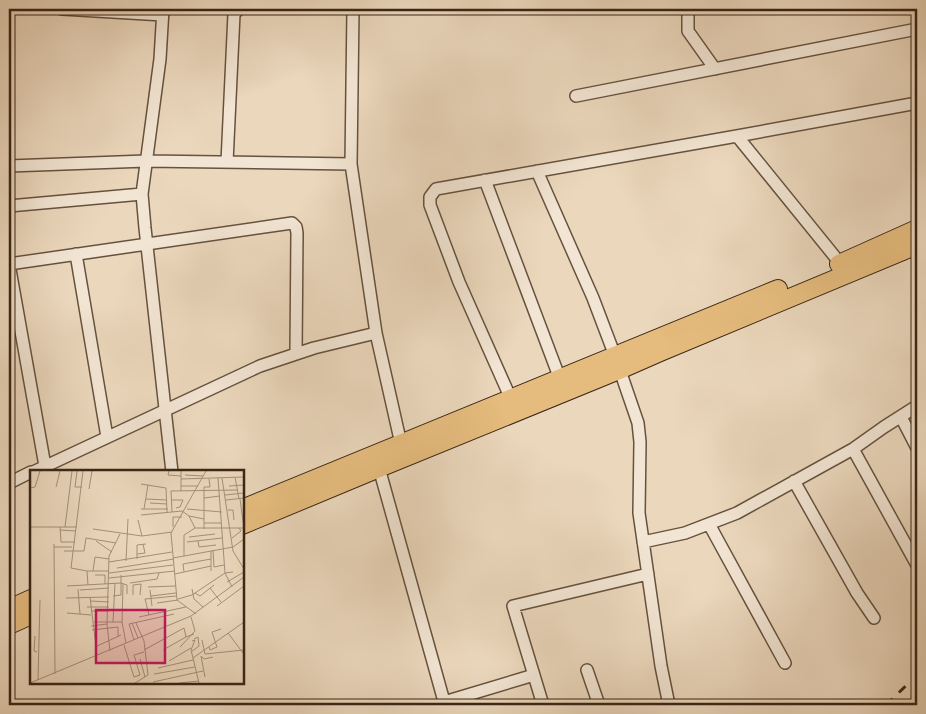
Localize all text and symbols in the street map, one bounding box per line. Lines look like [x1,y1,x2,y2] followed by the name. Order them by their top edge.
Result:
[30,470,244,684] inset map

